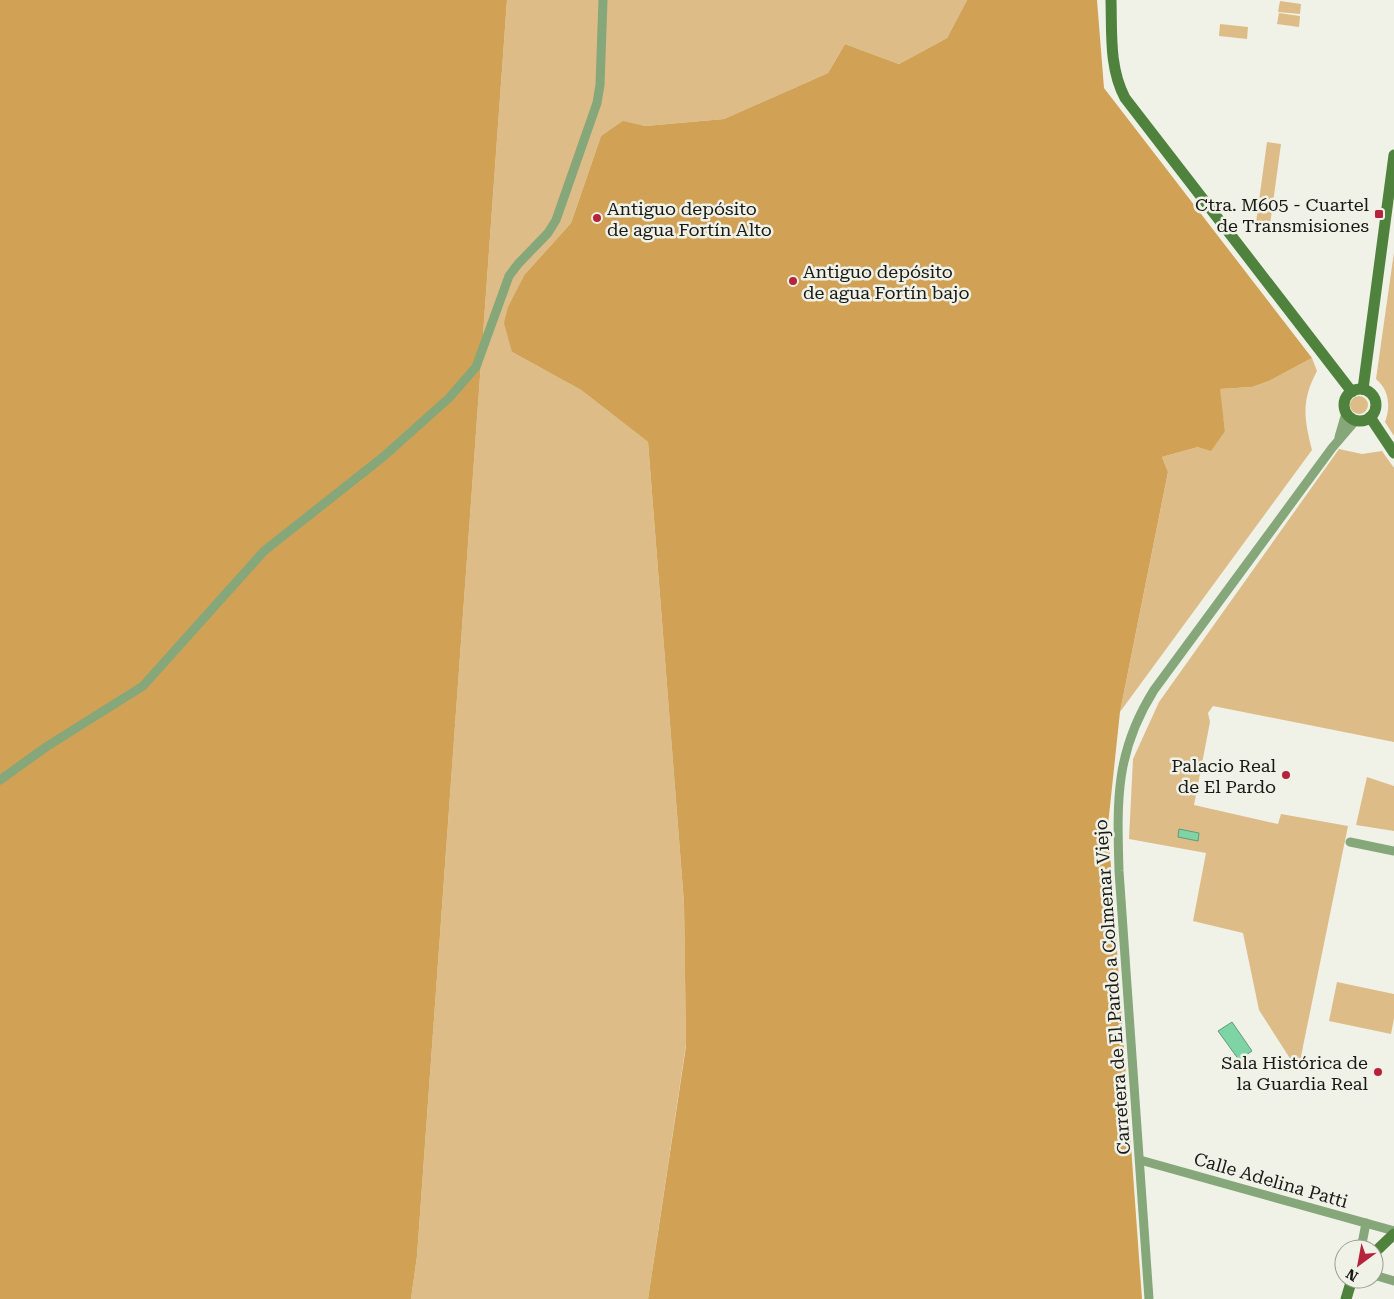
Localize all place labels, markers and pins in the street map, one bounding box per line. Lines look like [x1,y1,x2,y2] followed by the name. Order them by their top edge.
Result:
[1195,194,1369,236] place label: Ctra. M605 - Cuartel de Transmisiones
[607,198,772,240] place label: Antiguo depósito de agua Fortín Alto
[1373,208,1385,220] marker: Ctra. M605 - Cuartel de Transmisiones
[591,212,603,224] marker: Antiguo depósito de agua Fortín Alto
[803,261,969,303] place label: Antiguo depósito de agua Fortín bajo
[787,275,799,287] marker: Antiguo depósito de agua Fortín bajo
[1171,755,1276,797] place label: Palacio Real de El Pardo
[1280,769,1292,781] marker: Palacio Real de El Pardo
[1221,1052,1368,1094] place label: Sala Histórica de la Guardia Real
[1372,1066,1384,1078] marker: Sala Histórica de la Guardia Real

